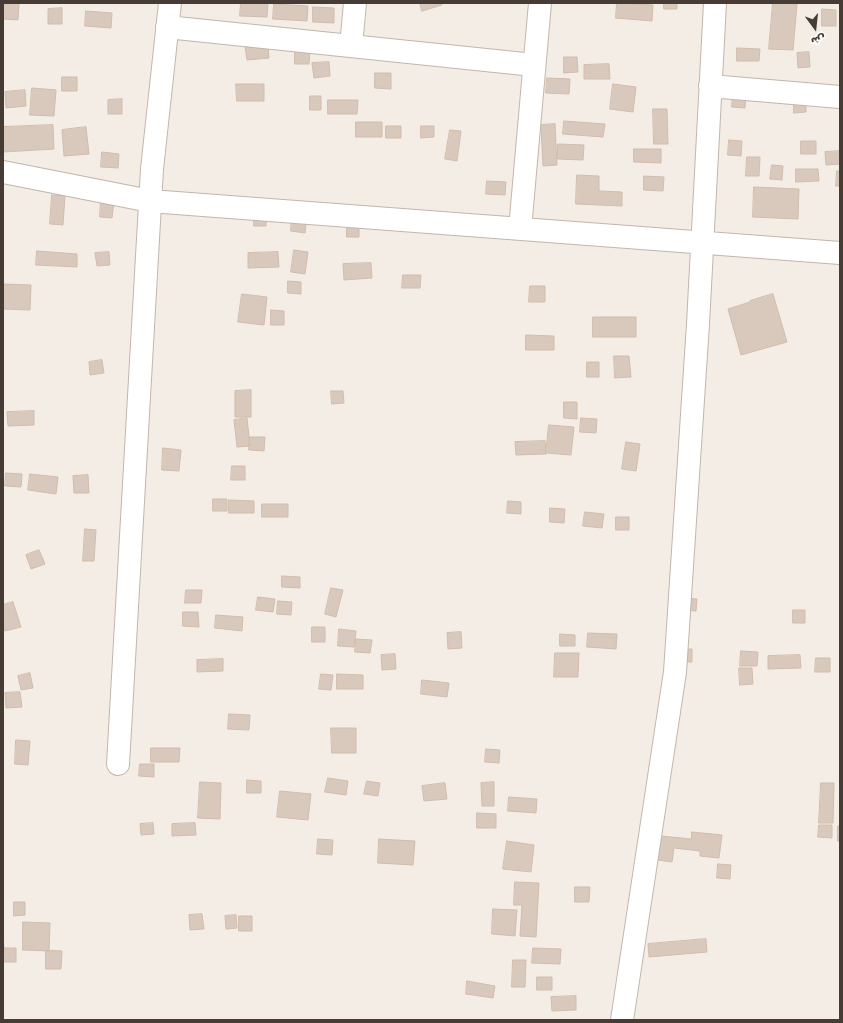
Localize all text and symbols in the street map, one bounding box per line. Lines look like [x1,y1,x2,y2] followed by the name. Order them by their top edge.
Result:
[795,8,835,48] north arrow
[809,32,827,48] text: ش

